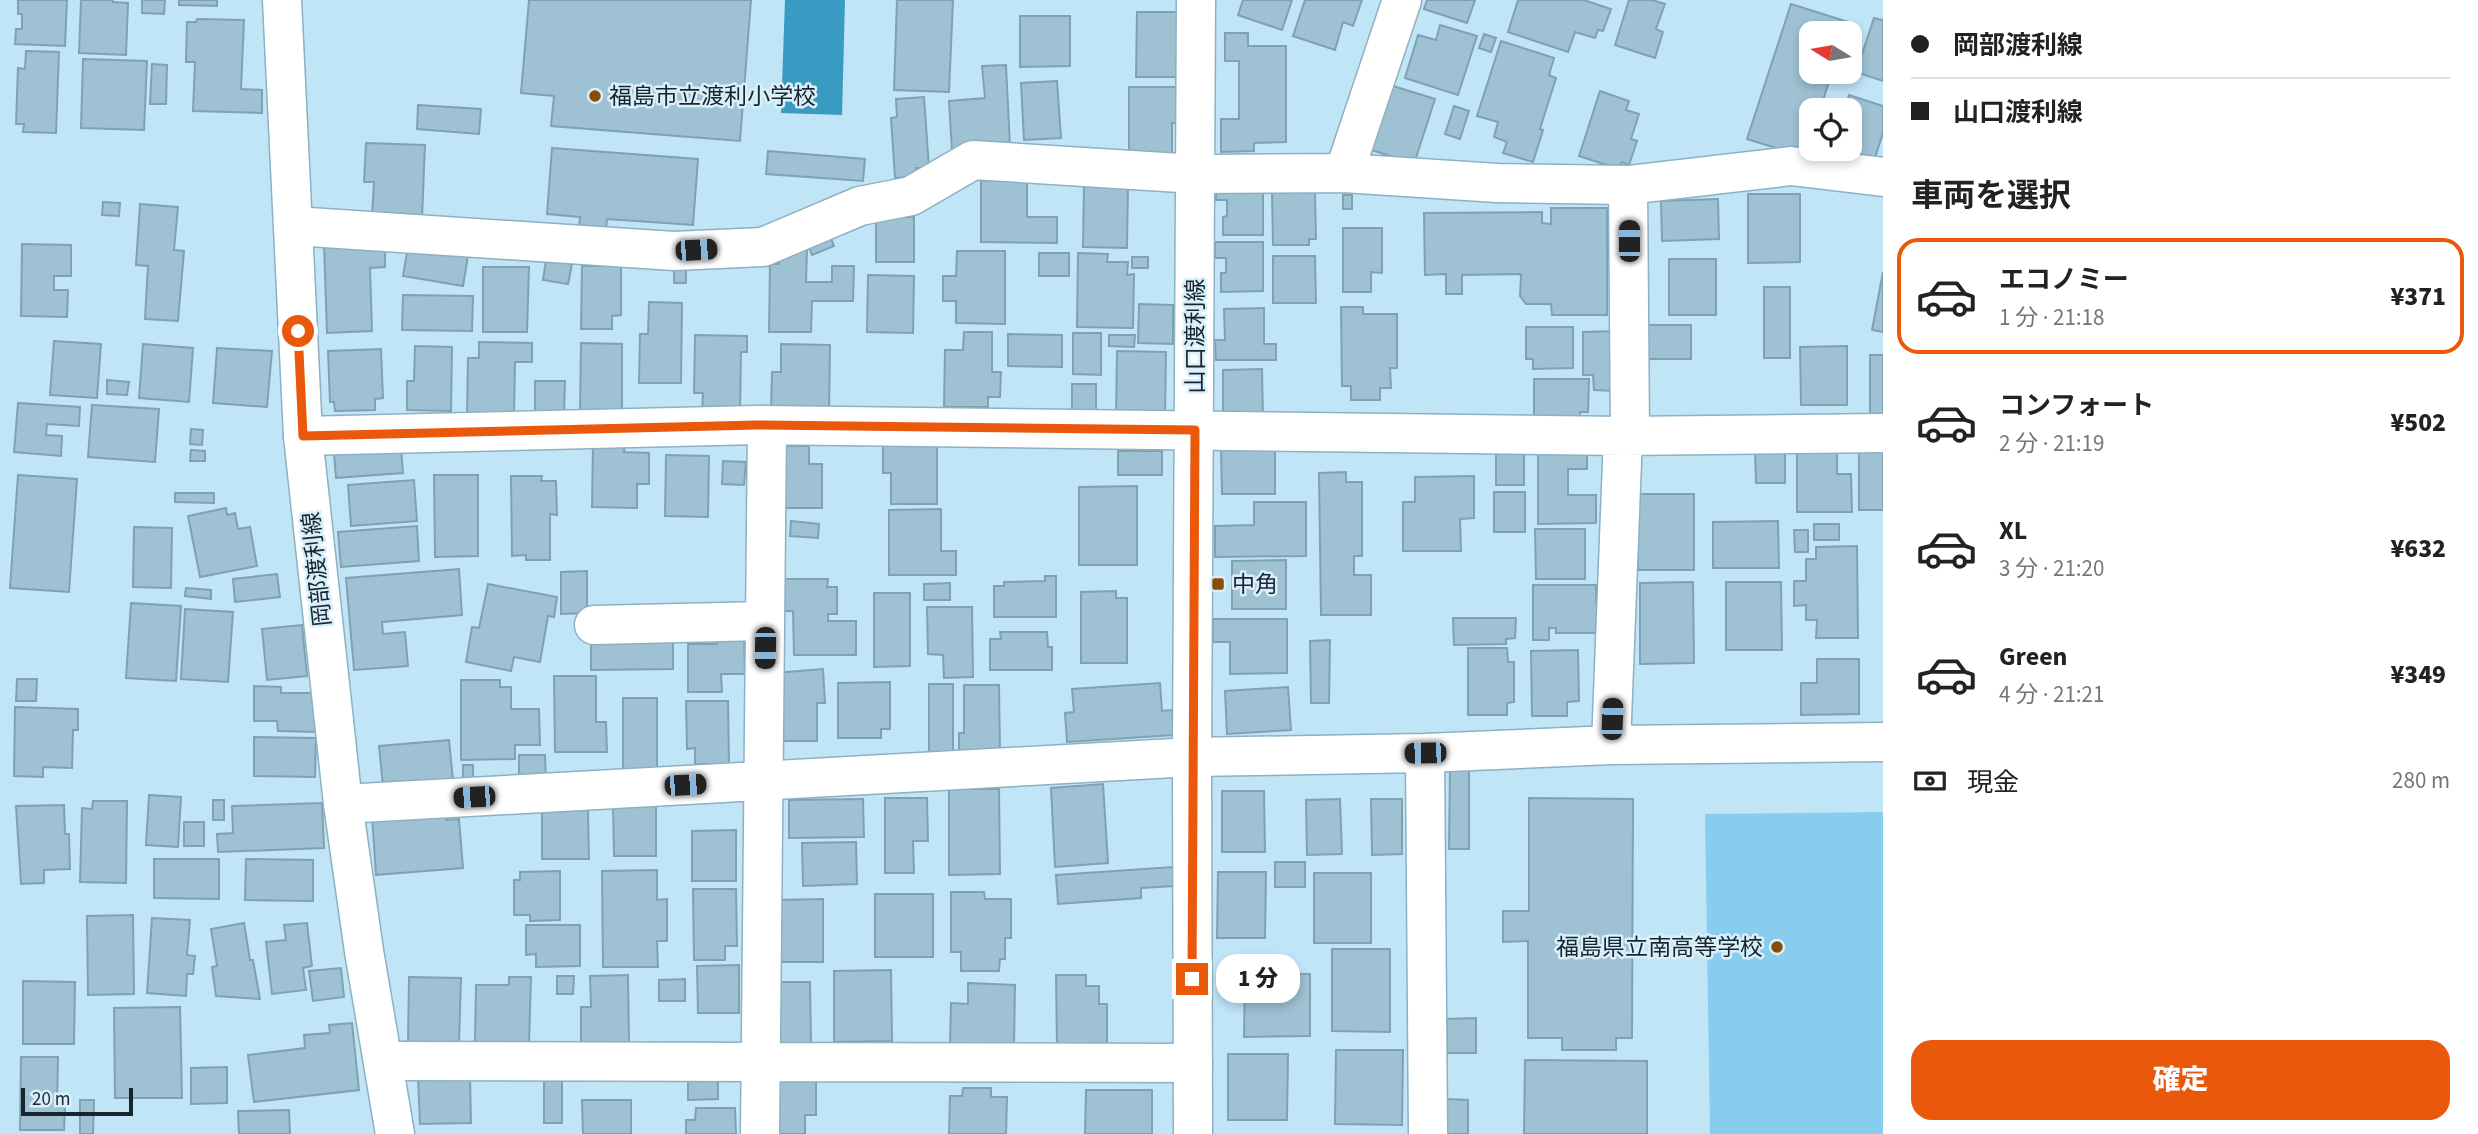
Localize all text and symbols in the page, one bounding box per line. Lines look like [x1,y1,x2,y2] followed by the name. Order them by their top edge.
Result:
[1799,21,1862,84] north arrow
[1799,21,1862,161] map controls
[1953,27,2083,64] text: 岡部渡利線
[609,80,816,113] place label: 福島市立渡利小学校
[587,88,603,104] marker: 福島市立渡利小学校
[1953,94,2083,131] text: 山口渡利線
[1799,98,1862,161] button: locate
[1911,173,2071,219] text: 車両を選択
[1619,220,1640,262] car
[675,238,718,262] car
[1999,261,2129,298] text: エコノミー
[1915,265,1978,328] icon: car
[2390,278,2446,315] text: ¥371
[1179,279,1212,394] street label: 山口渡利線
[1999,301,2104,334] text: 1 分 · 21:18
[282,315,314,347] route start
[1999,387,2154,424] text: コンフォート
[1915,391,1978,454] icon: car
[2390,404,2446,441] text: ¥502
[1999,427,2104,460] text: 2 分 · 21:19
[295,510,339,628] street label: 岡部渡利線
[1999,512,2027,549] text: XL
[1915,517,1978,580] icon: car
[2390,530,2446,567] text: ¥632
[1999,552,2104,585] text: 3 分 · 21:20
[1232,568,1278,601] place label: 中角
[1210,576,1226,592] marker: 中角
[755,627,776,669] car
[1999,638,2067,675] text: Green
[1915,643,1978,706] icon: car
[2390,656,2446,693] text: ¥349
[1999,678,2104,711] text: 4 分 · 21:21
[1601,698,1624,740] car
[1404,742,1447,764] car
[1911,762,1949,800] icon: cash
[1967,764,2019,801] text: 現金
[2392,764,2450,797] text: 280 m
[664,773,707,797] car
[453,785,496,809] car
[1556,931,1763,964] place label: 福島県立南高等学校
[1769,939,1785,955] marker: 福島県立南高等学校
[1216,954,1300,1004] callout: 1 分
[1238,962,1278,995] text: 1 分
[1176,963,1208,995] route end
[1911,1040,2450,1120] button: 確定
[21,1085,133,1117] scale bar
[32,1086,70,1113] text: 20 m

